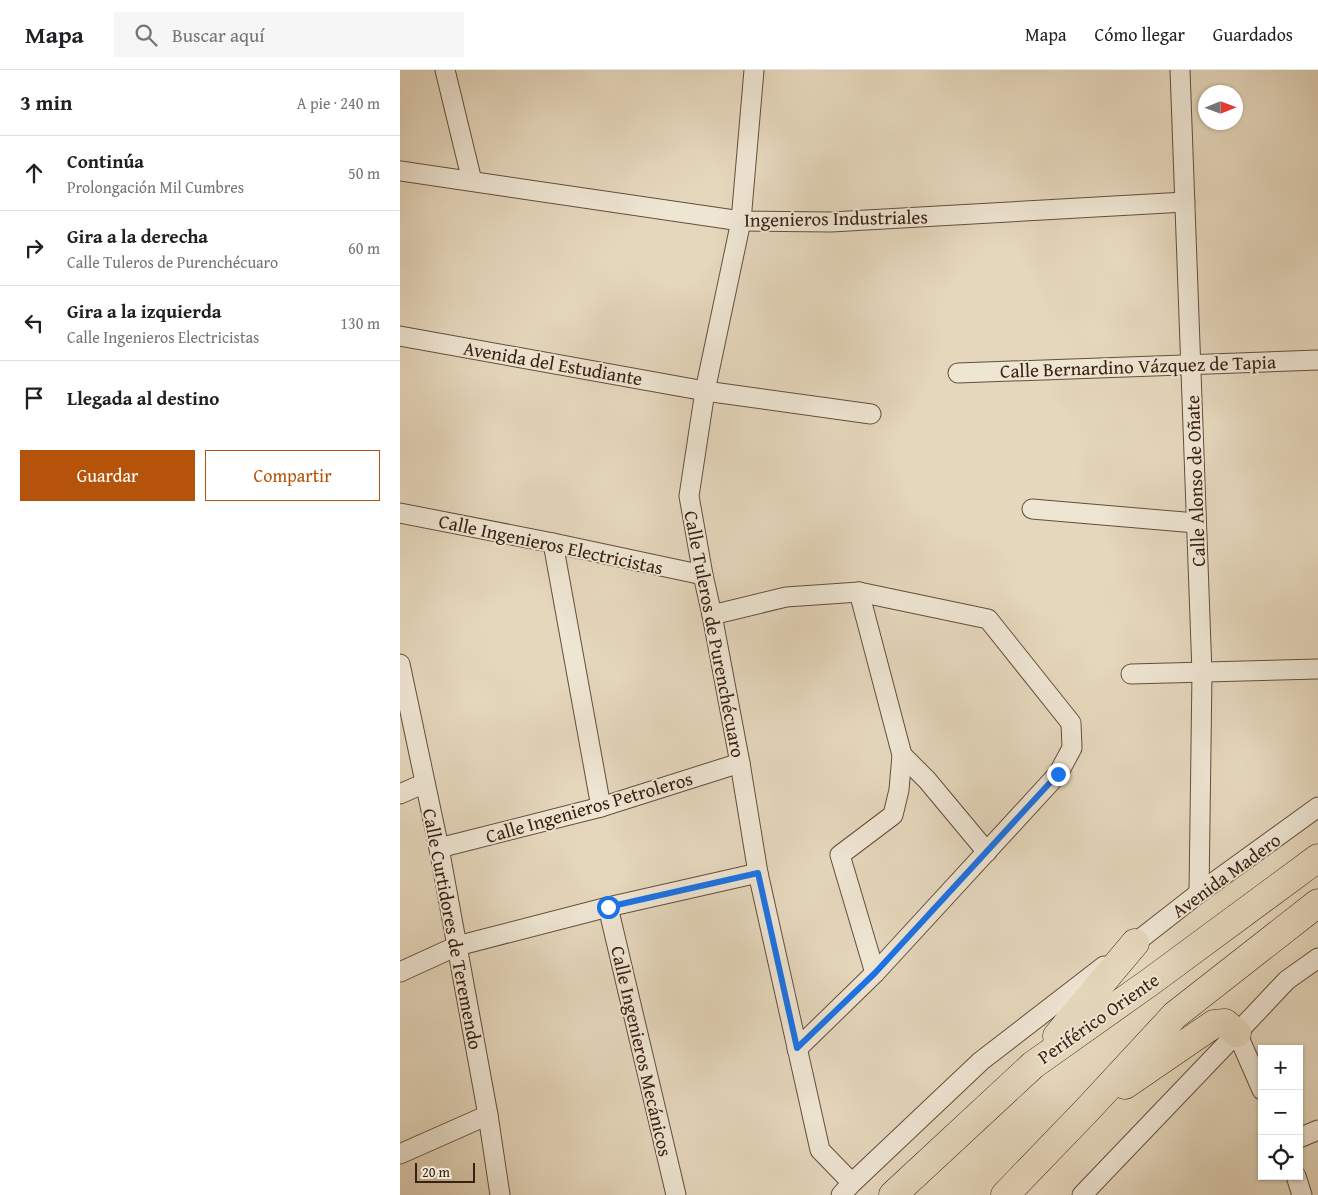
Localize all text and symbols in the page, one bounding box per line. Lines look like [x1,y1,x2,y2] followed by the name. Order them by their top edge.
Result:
[114,12,464,57] search box
[25,17,84,52] text: Mapa
[132,21,160,49] icon: search
[172,21,265,49] text: Buscar aquí
[1025,21,1067,48] text: Mapa
[1095,21,1185,48] text: Cómo llegar
[1213,21,1293,48] text: Guardados
[1198,85,1243,130] north arrow
[20,87,72,118] text: 3 min
[297,91,380,115] text: A pie · 240 m
[67,147,144,175] text: Continúa
[20,159,48,187] icon: ahead
[348,161,380,185] text: 50 m
[67,175,244,199] text: Prolongación Mil Cumbres
[744,202,928,234] street label: Ingenieros Industriales
[67,222,208,250] text: Gira a la derecha
[20,234,48,262] icon: right
[348,236,380,260] text: 60 m
[67,250,278,274] text: Calle Tuleros de Purenchécuaro
[67,297,222,325] text: Gira a la izquierda
[20,309,48,337] icon: left
[340,311,380,335] text: 130 m
[67,325,259,349] text: Calle Ingenieros Electricistas
[461,333,645,393] street label: Avenida del Estudiante
[1000,347,1276,385] street label: Calle Bernardino Vázquez de Tapia
[20,384,48,412] icon: arrive
[67,384,219,412] text: Llegada al destino
[1178,395,1212,567] street label: Calle Alonso de Oñate
[20,450,195,501] button: Guardar
[205,450,380,501] button: Compartir
[436,507,666,581] street label: Calle Ingenieros Electricistas
[677,508,753,760] street label: Calle Tuleros de Purenchécuaro
[1047,763,1070,786] route end
[482,764,696,850] street label: Calle Ingenieros Petroleros
[416,806,490,1052] street label: Calle Curtidores de Teremendo
[1166,826,1286,924] street label: Avenida Madero
[597,896,620,919] route start
[604,943,680,1159] street label: Calle Ingenieros Mecánicos
[1032,966,1165,1070] street label: Periférico Oriente
[1258,1045,1303,1180] map controls
[1258,1045,1303,1090] button: +
[1258,1090,1303,1135] button: −
[1258,1135,1303,1180] button: locate
[415,1160,475,1183] scale bar
[422,1162,450,1182] text: 20 m

